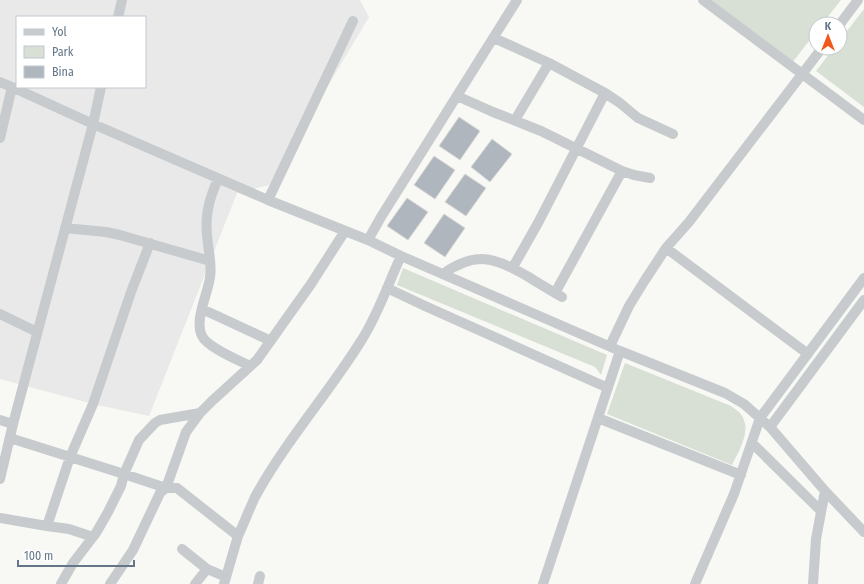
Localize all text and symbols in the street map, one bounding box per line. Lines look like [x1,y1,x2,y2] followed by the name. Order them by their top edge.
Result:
[16,16,146,88] legend
[808,16,848,56] north arrow
[825,20,832,33] text: K
[52,25,67,39] text: Yol
[52,45,74,59] text: Park
[52,65,74,79] text: Bina
[18,542,134,568] scale bar
[24,549,53,563] text: 100 m

